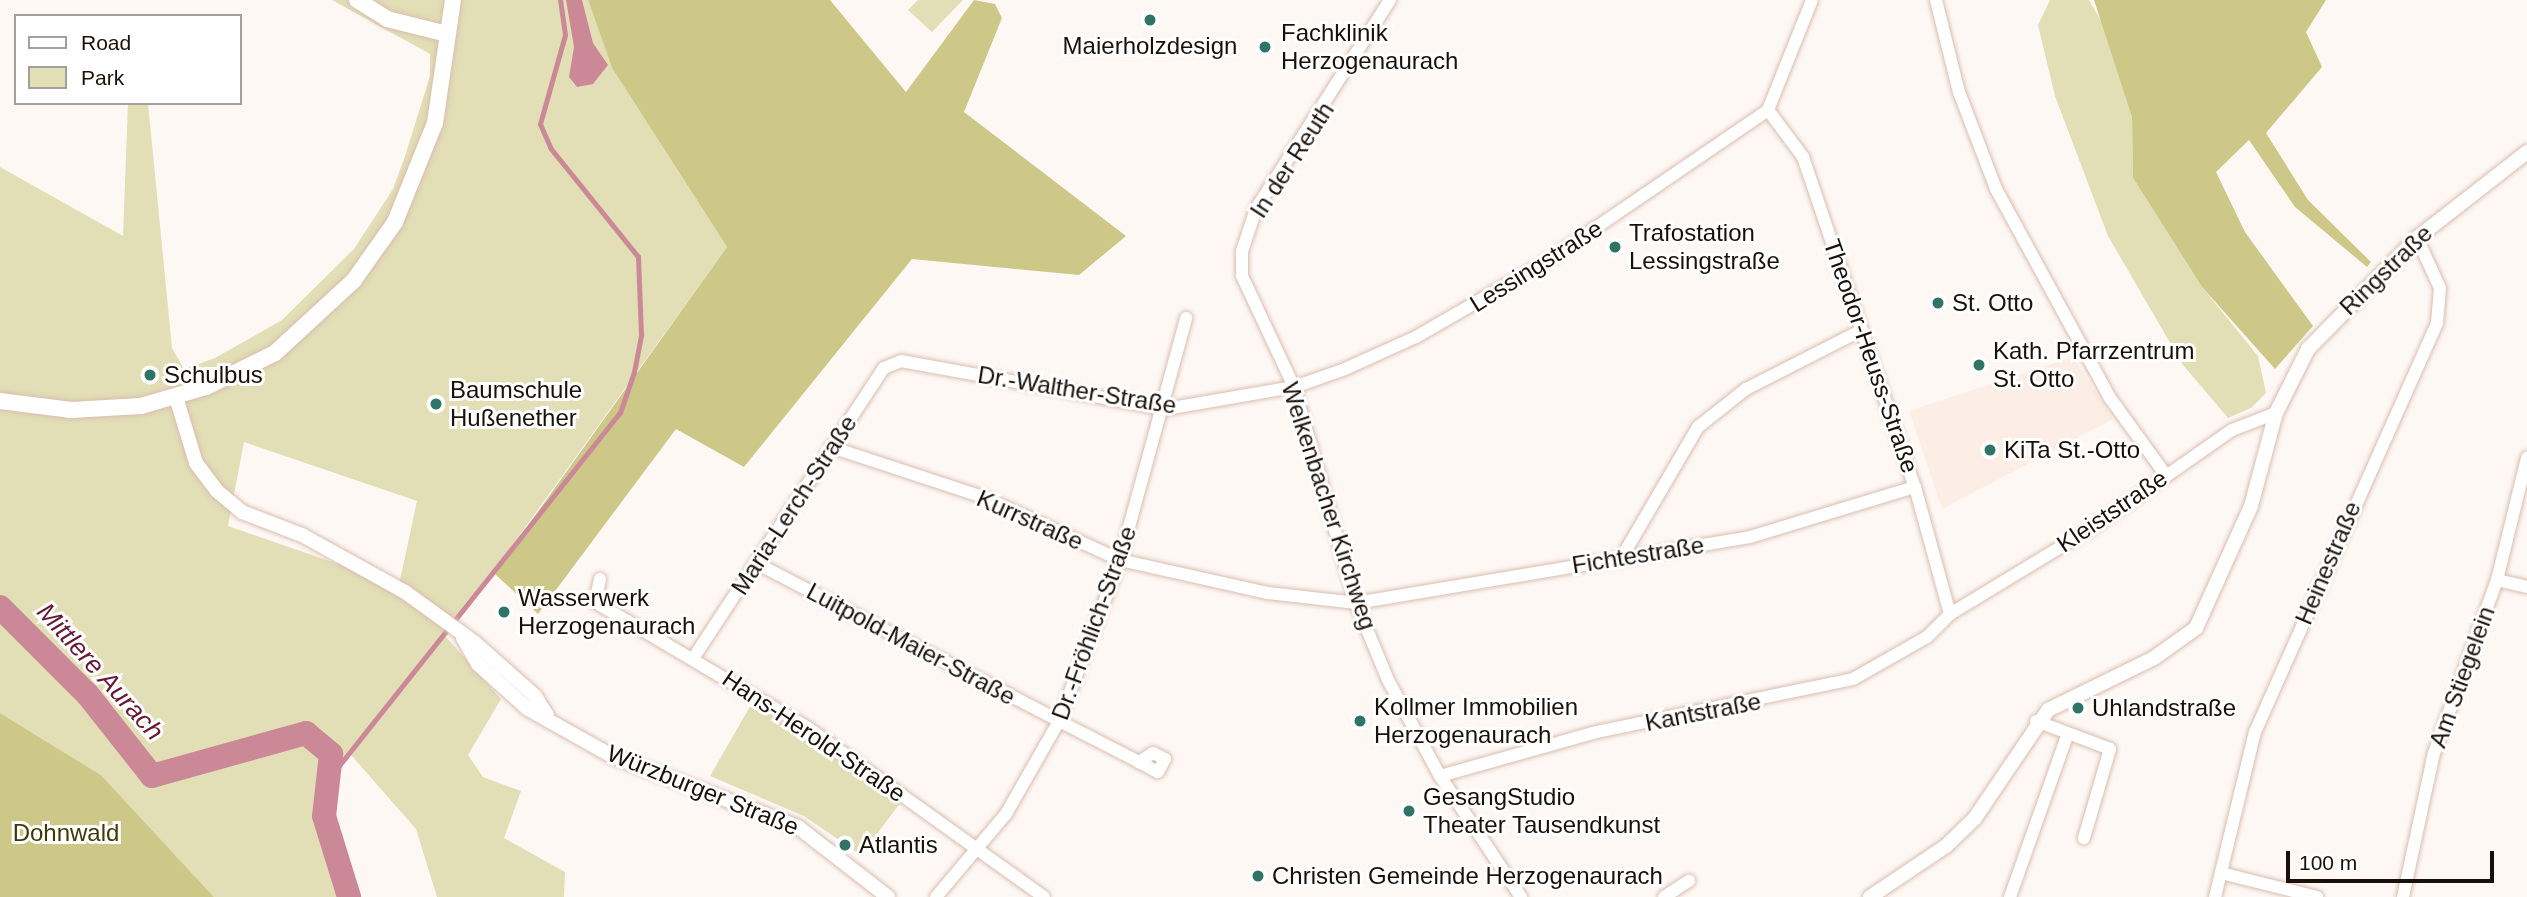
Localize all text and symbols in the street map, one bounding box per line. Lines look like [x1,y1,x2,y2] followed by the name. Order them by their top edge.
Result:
[1142,12,1158,28] marker: Maierholzdesign
[14,14,242,105] legend
[1281,19,1458,75] place label: Fachklinik Herzogenaurach
[81,31,131,54] text: Road
[1063,32,1237,60] place label: Maierholzdesign
[1255,37,1275,57] marker: Fachklinik Herzogenaurach
[81,66,124,89] text: Park
[1244,97,1340,223] street label: In der Reuth
[1464,214,1608,318] street label: Lessingstraße
[1629,219,1780,275] place label: Trafostation Lessingstraße
[2334,219,2438,321] street label: Ringstraße
[1817,235,1925,477] street label: Theodor-Heuss-Straße
[1607,239,1623,255] marker: Trafostation Lessingstraße
[1952,289,2033,317] place label: St. Otto
[1930,295,1946,311] marker: St. Otto
[1993,337,2194,393] place label: Kath. Pfarrzentrum St. Otto
[1971,357,1987,373] marker: Kath. Pfarrzentrum St. Otto
[976,360,1178,420] street label: Dr.-Walther-Straße
[164,361,263,389] place label: Schulbus
[142,367,158,383] marker: Schulbus
[450,376,582,432] place label: Baumschule Hußenether
[1275,379,1383,633] street label: Welkenbacher Kirchweg
[428,396,444,412] marker: Baumschule Hußenether
[725,410,863,600] street label: Maria-Lerch-Straße
[2004,436,2140,464] place label: KiTa St.-Otto
[1982,442,1998,458] marker: KiTa St.-Otto
[2051,464,2173,558] street label: Kleiststraße
[972,484,1088,556] street label: Kurrstraße
[2289,497,2367,629] street label: Heinestraße
[1046,522,1142,724] street label: Dr.-Fröhlich-Straße
[1570,530,1706,580] street label: Fichtestraße
[802,577,1020,711] street label: Luitpold-Maier-Straße
[518,584,695,640] place label: Wasserwerk Herzogenaurach
[30,597,170,747] water label: Mittlere Aurach
[2423,603,2501,751] street label: Am Stiegelein
[496,604,512,620] marker: Wasserwerk Herzogenaurach
[717,664,911,808] street label: Hans-Herold-Straße
[1643,687,1763,737] street label: Kantstraße
[1374,693,1578,749] place label: Kollmer Immobilien Herzogenaurach
[2092,694,2236,722] place label: Uhlandstraße
[2070,700,2086,716] marker: Uhlandstraße
[1352,713,1368,729] marker: Kollmer Immobilien Herzogenaurach
[603,738,803,842] street label: Würzburger Straße
[1423,783,1660,839] place label: GesangStudio Theater Tausendkunst
[1401,803,1417,819] marker: GesangStudio Theater Tausendkunst
[13,819,119,847] park label: Dohnwald
[859,831,938,859] place label: Atlantis
[837,837,853,853] marker: Atlantis
[2289,838,2497,882] scale bar
[2299,851,2357,874] text: 100 m
[1272,862,1663,890] place label: Christen Gemeinde Herzogenaurach
[1250,868,1266,884] marker: Christen Gemeinde Herzogenaurach

